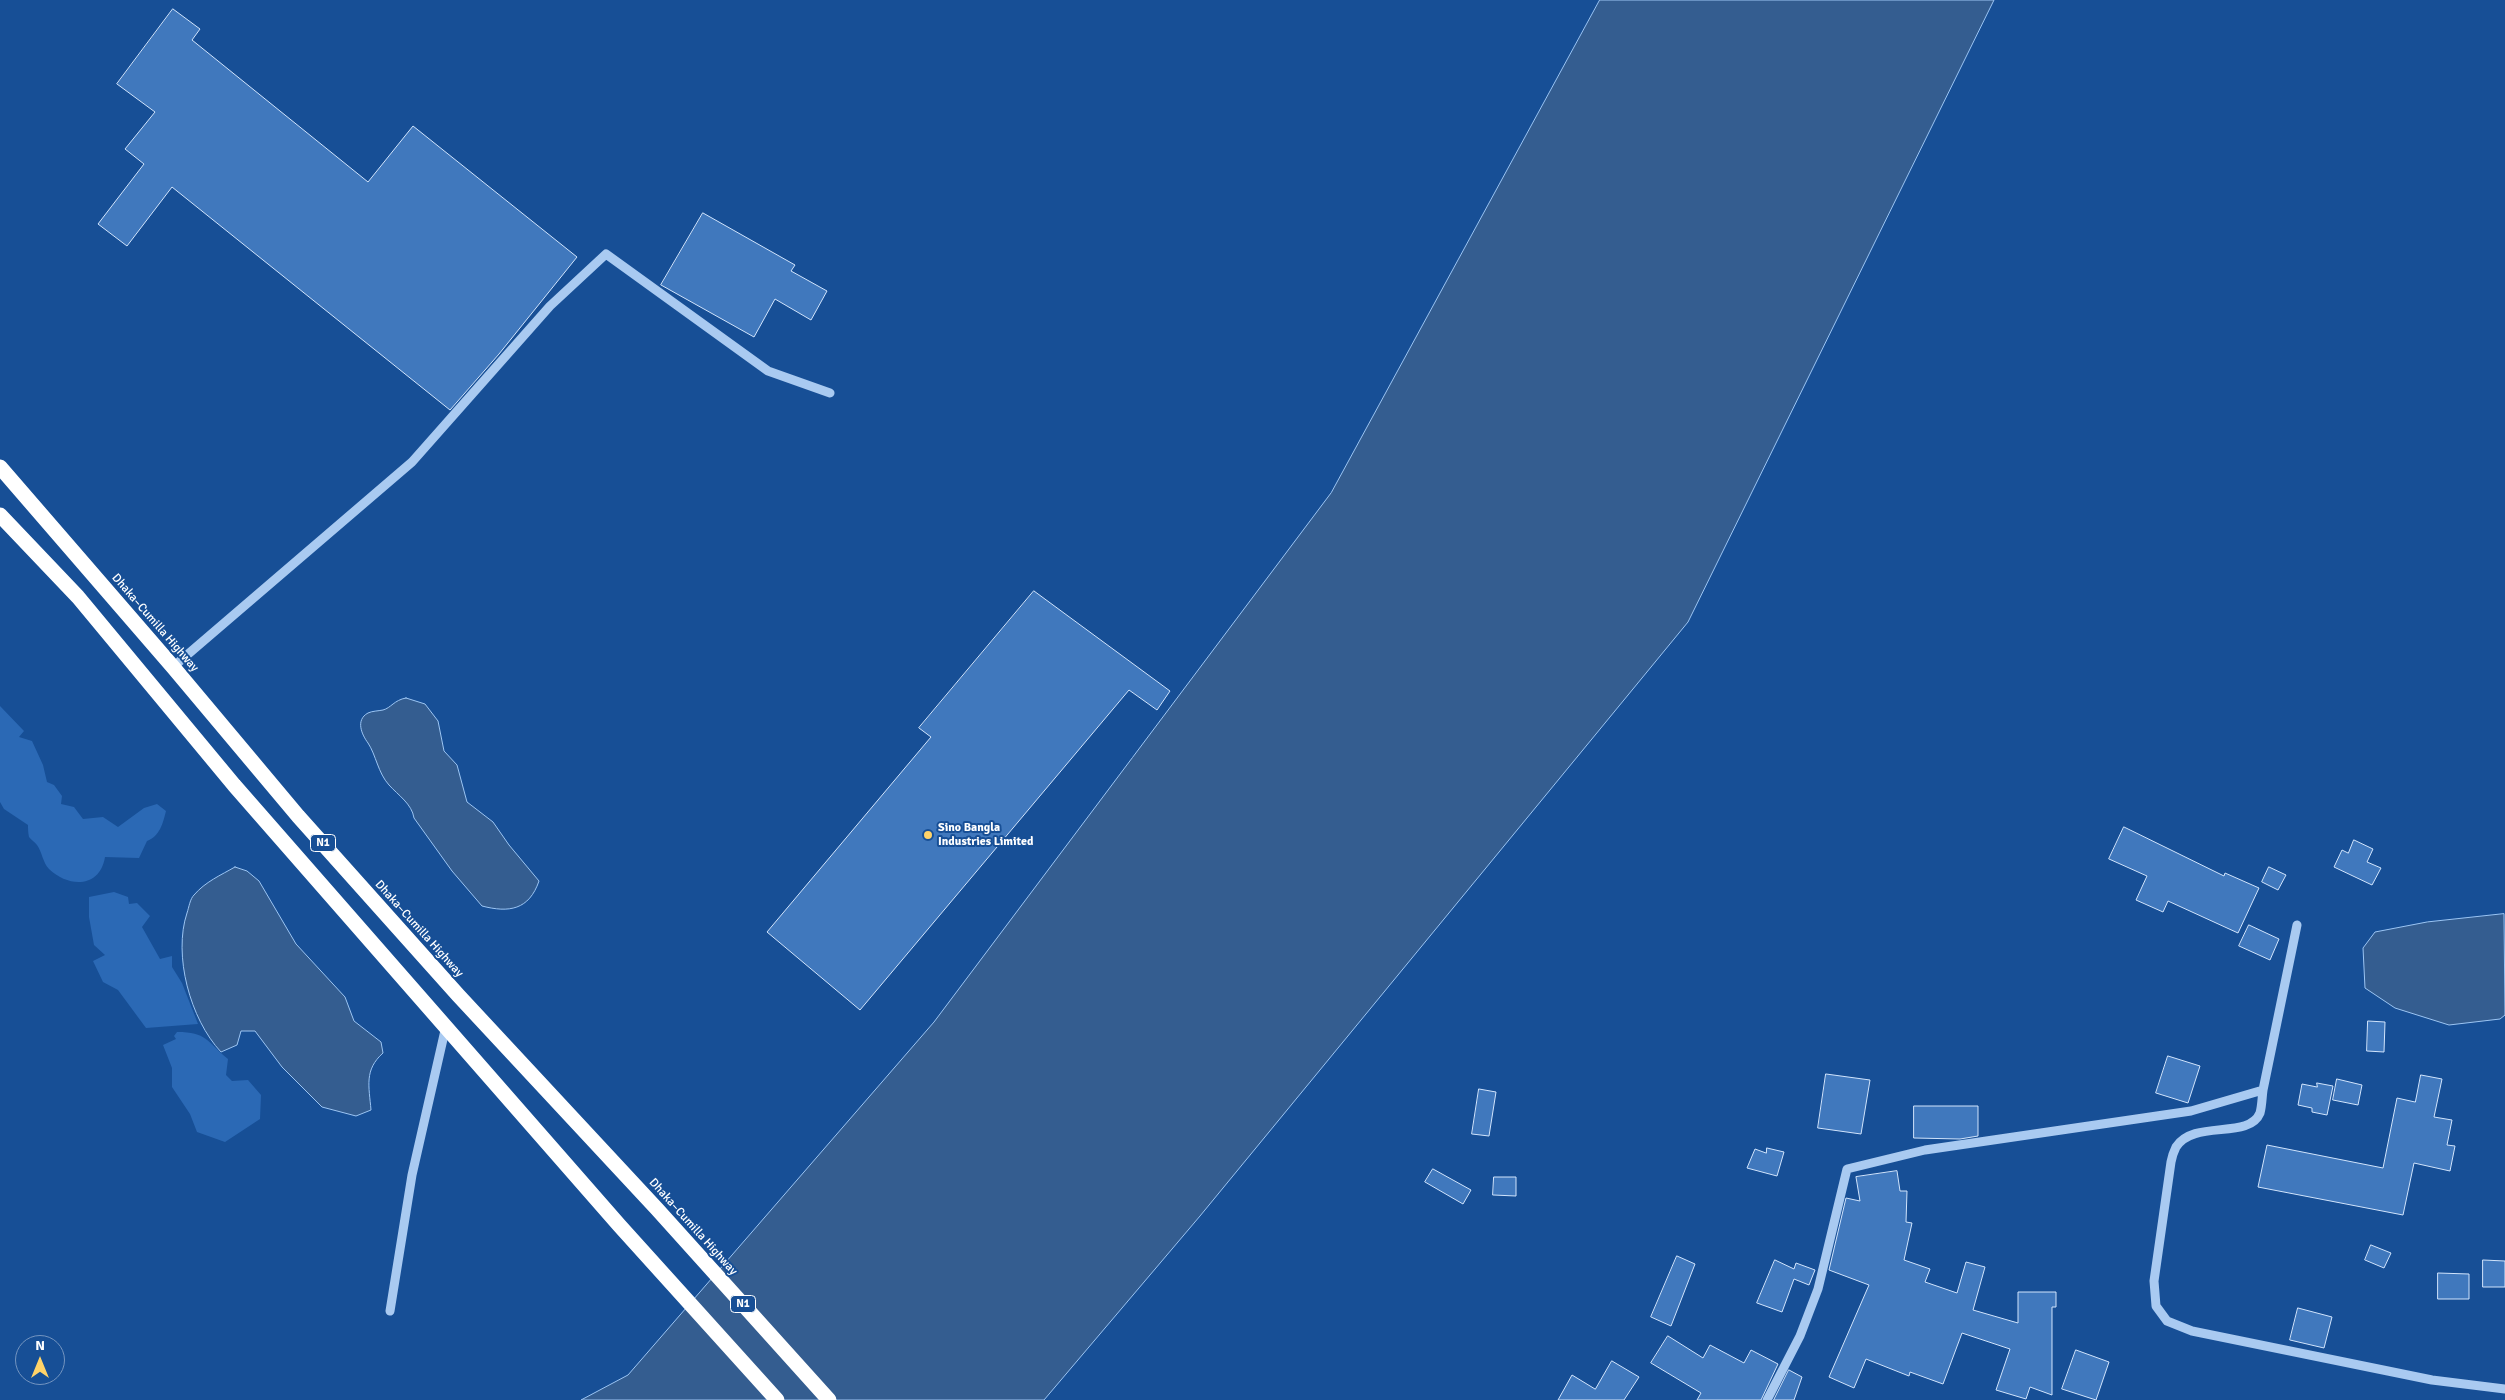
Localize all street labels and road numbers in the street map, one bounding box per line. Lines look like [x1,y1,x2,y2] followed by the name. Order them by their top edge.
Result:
[108,571,202,675] street label: Dhaka–Cumilla Highway
[310,834,336,851] road number: N1
[372,878,466,980] street label: Dhaka–Cumilla Highway
[646,1176,740,1278] street label: Dhaka–Cumilla Highway
[730,1296,756,1312] road number: N1

